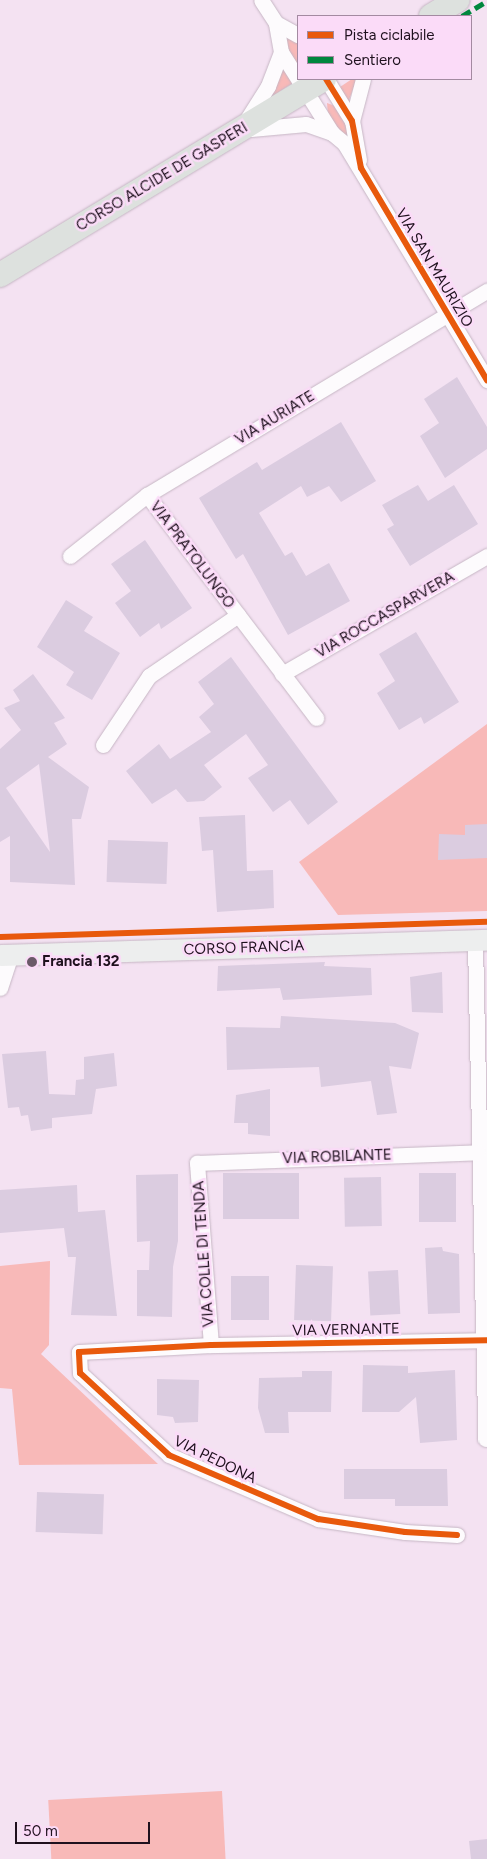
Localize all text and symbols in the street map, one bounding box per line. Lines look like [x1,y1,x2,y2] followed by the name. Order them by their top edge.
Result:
[297,15,472,80] legend
[344,26,435,44] text: Pista ciclabile
[344,51,401,69] text: Sentiero
[73,119,251,235] street label: CORSO ALCIDE DE GASPERI
[391,205,477,331] street label: VIA SAN MAURIZIO
[232,387,318,449] street label: VIA AURIATE
[146,498,238,612] street label: VIA PRATOLUNGO
[312,568,458,662] street label: VIA ROCCASPARVERA
[183,937,305,959] street label: CORSO FRANCIA
[42,953,119,971] place label: Francia 132
[26,956,38,968] marker: Francia 132
[282,1146,392,1168] street label: VIA ROBILANTE
[190,1180,218,1328] street label: VIA COLLE DI TENDA
[292,1320,400,1340] street label: VIA VERNANTE
[171,1432,259,1488] street label: VIA PEDONA
[18,1812,152,1844] scale bar
[23,1822,58,1840] text: 50 m

